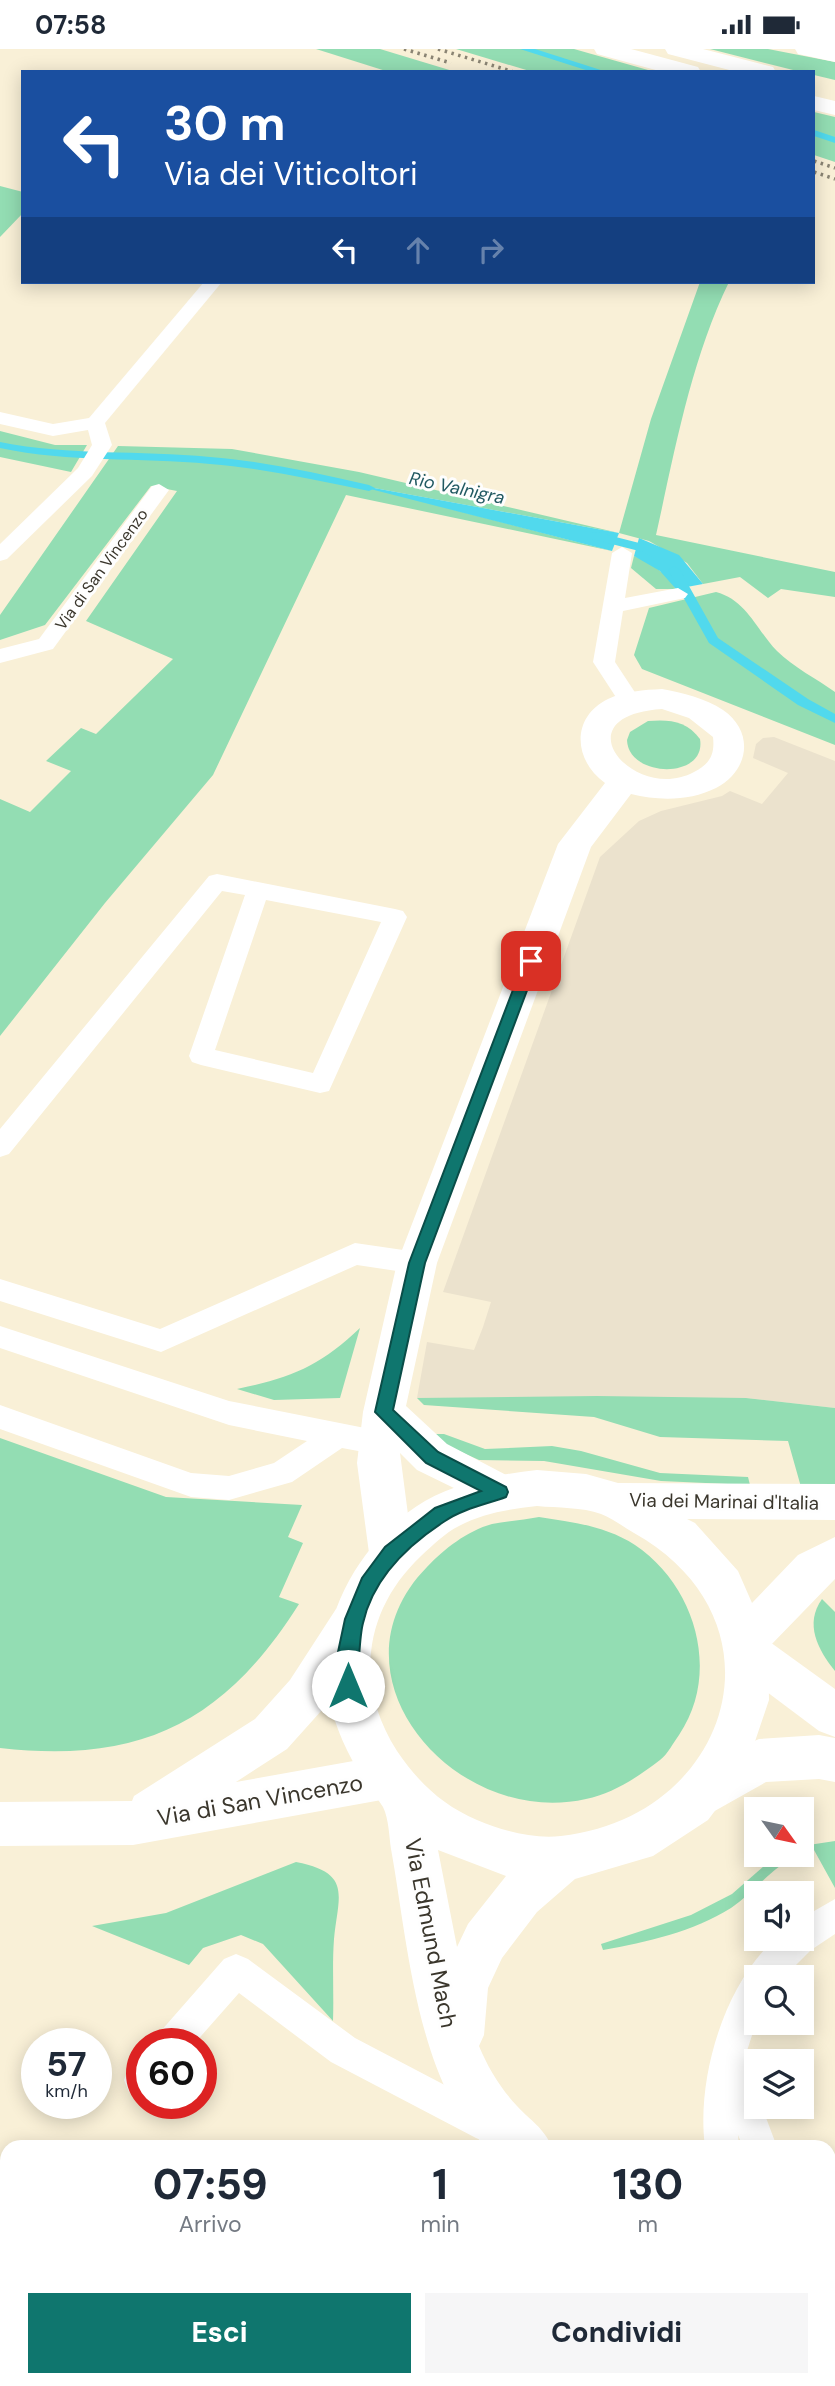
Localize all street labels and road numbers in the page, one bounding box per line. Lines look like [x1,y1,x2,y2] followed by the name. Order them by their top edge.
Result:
[50,504,153,634] street label: Via di San Vincenzo
[629,1487,819,1516] street label: Via dei Marinai d'Italia
[155,1767,365,1833] street label: Via di San Vincenzo
[398,1836,464,2030] street label: Via Edmund Mach

